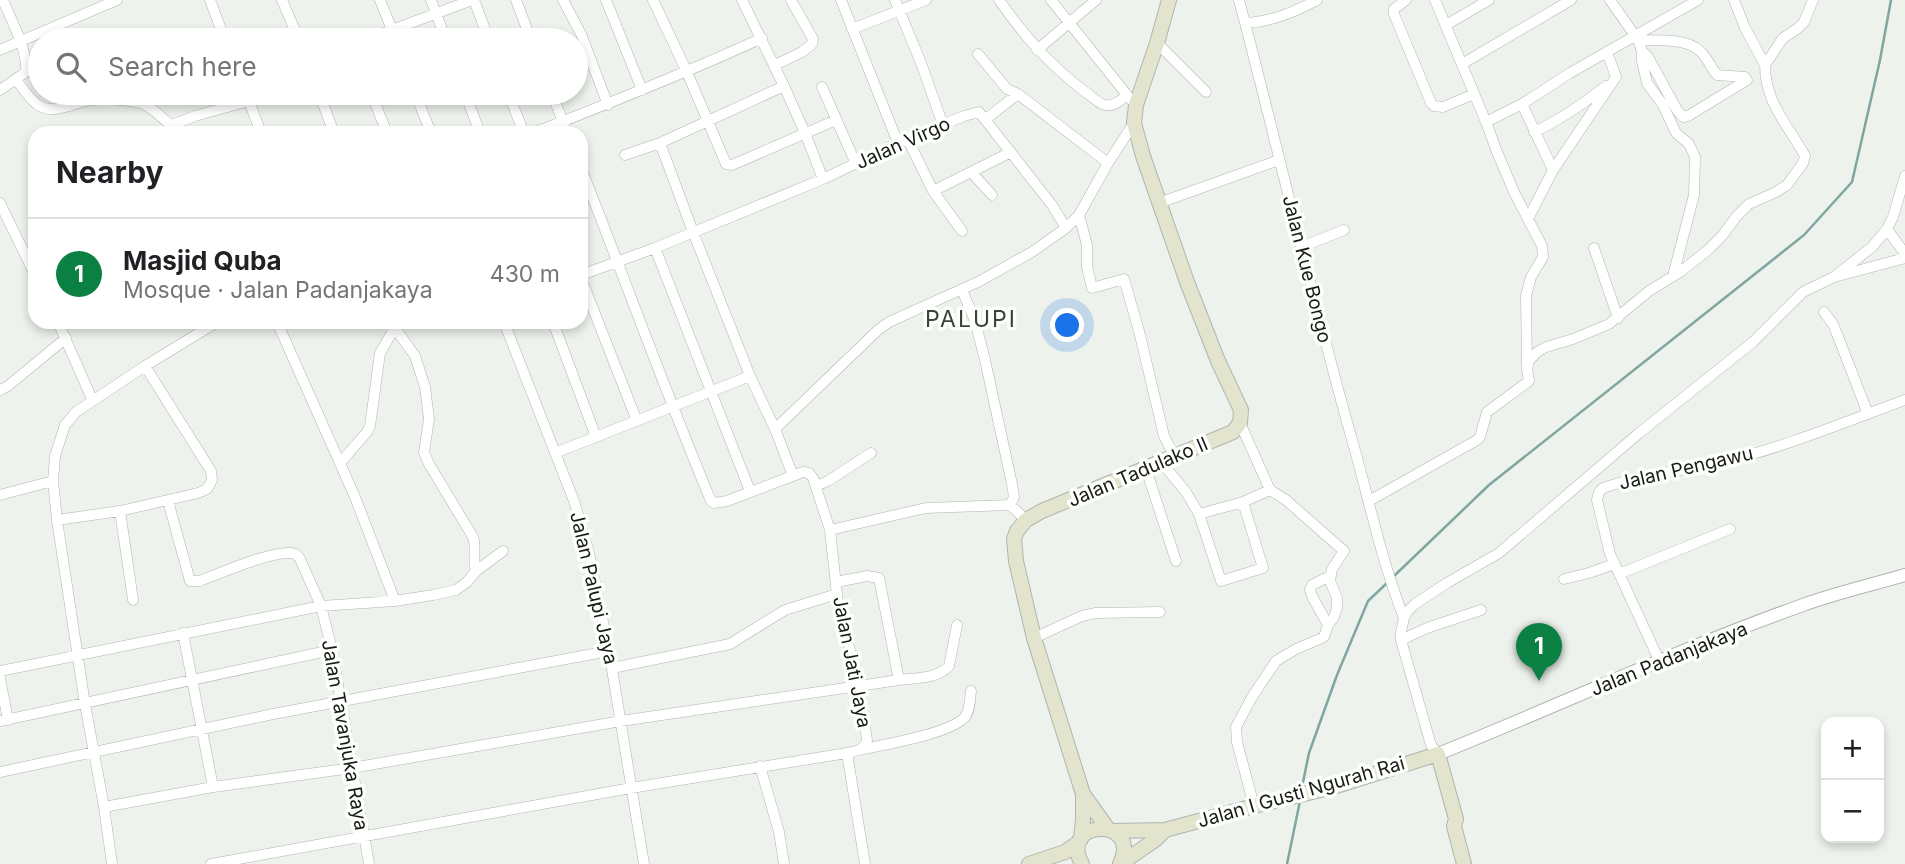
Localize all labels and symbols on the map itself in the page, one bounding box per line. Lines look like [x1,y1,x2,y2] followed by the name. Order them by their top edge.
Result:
[852,112,954,174] street label: Jalan Virgo
[1278,193,1336,345] street label: Jalan Kue Bongo
[925,305,1017,333] district label: PALUPI
[1050,308,1084,342] your location
[1064,432,1212,512] street label: Jalan Tadulako II
[1617,441,1755,495] street label: Jalan Pengawu
[565,509,623,667] street label: Jalan Palupi Jaya
[828,594,876,730] street label: Jalan Jati Jaya
[1587,617,1751,701] street label: Jalan Padanjakaya
[1516,623,1562,681] pin: 1
[317,638,373,832] street label: Jalan Tavanjuka Raya
[1195,751,1407,833] street label: Jalan I Gusti Ngurah Rai

